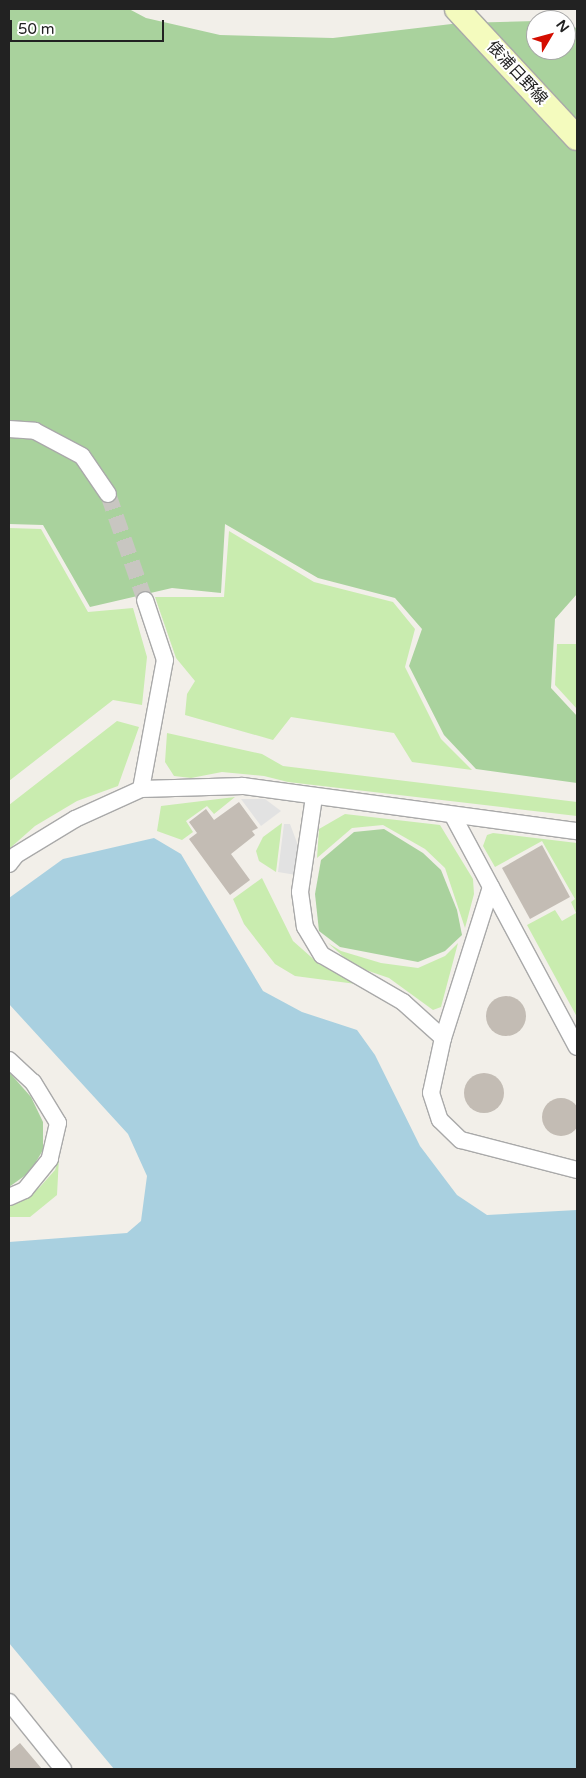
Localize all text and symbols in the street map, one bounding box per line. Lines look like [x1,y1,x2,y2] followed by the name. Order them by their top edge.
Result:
[12,10,166,42] scale bar
[526,10,576,60] north arrow
[552,17,573,36] text: N
[18,20,55,38] text: 50 m
[483,37,551,109] street label: 俵浦日野線

